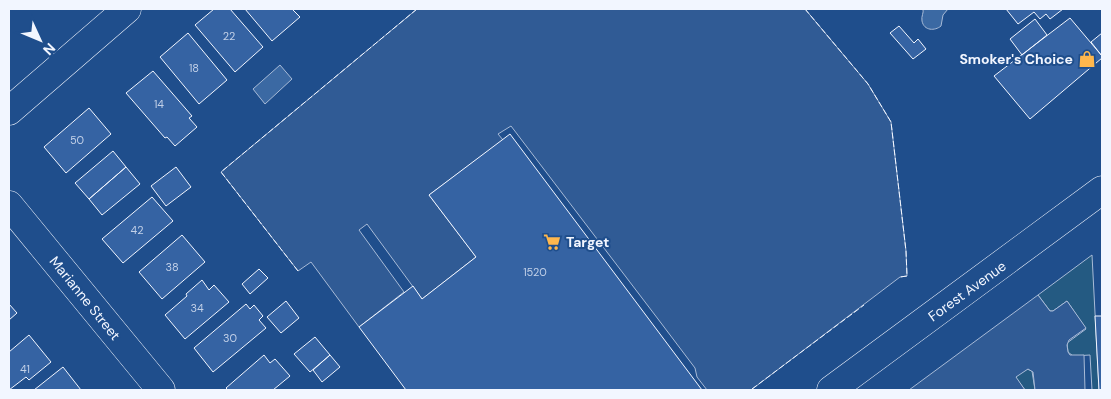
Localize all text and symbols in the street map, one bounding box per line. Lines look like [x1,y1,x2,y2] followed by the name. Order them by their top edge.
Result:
[15,15,65,65] north arrow
[223,29,235,43] house number: 22
[39,39,59,59] text: N
[1077,49,1097,69] shop icon: Smoker's Choice
[959,50,1073,68] place label: Smoker's Choice
[189,61,199,75] house number: 18
[154,97,164,111] house number: 14
[70,133,84,147] house number: 50
[130,223,144,237] house number: 42
[542,232,562,252] supermarket icon: Target
[566,233,609,251] place label: Target
[46,252,124,344] street label: Marianne Street
[925,257,1009,325] street label: Forest Avenue
[165,260,179,274] house number: 38
[523,265,547,279] house number: 1520
[190,301,204,315] house number: 34
[223,331,237,345] house number: 30
[20,362,30,376] house number: 41

